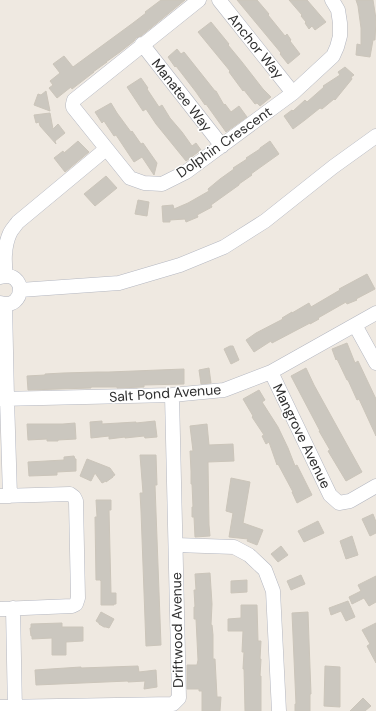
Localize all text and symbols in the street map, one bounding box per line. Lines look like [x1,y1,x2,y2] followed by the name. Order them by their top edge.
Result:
[224,10,288,82] street label: Anchor Way
[148,55,216,135] street label: Manatee Way
[173,102,275,182] street label: Dolphin Crescent
[108,380,222,406] street label: Salt Pond Avenue
[269,381,335,491] street label: Mangrove Avenue
[167,572,187,688] street label: Driftwood Avenue

